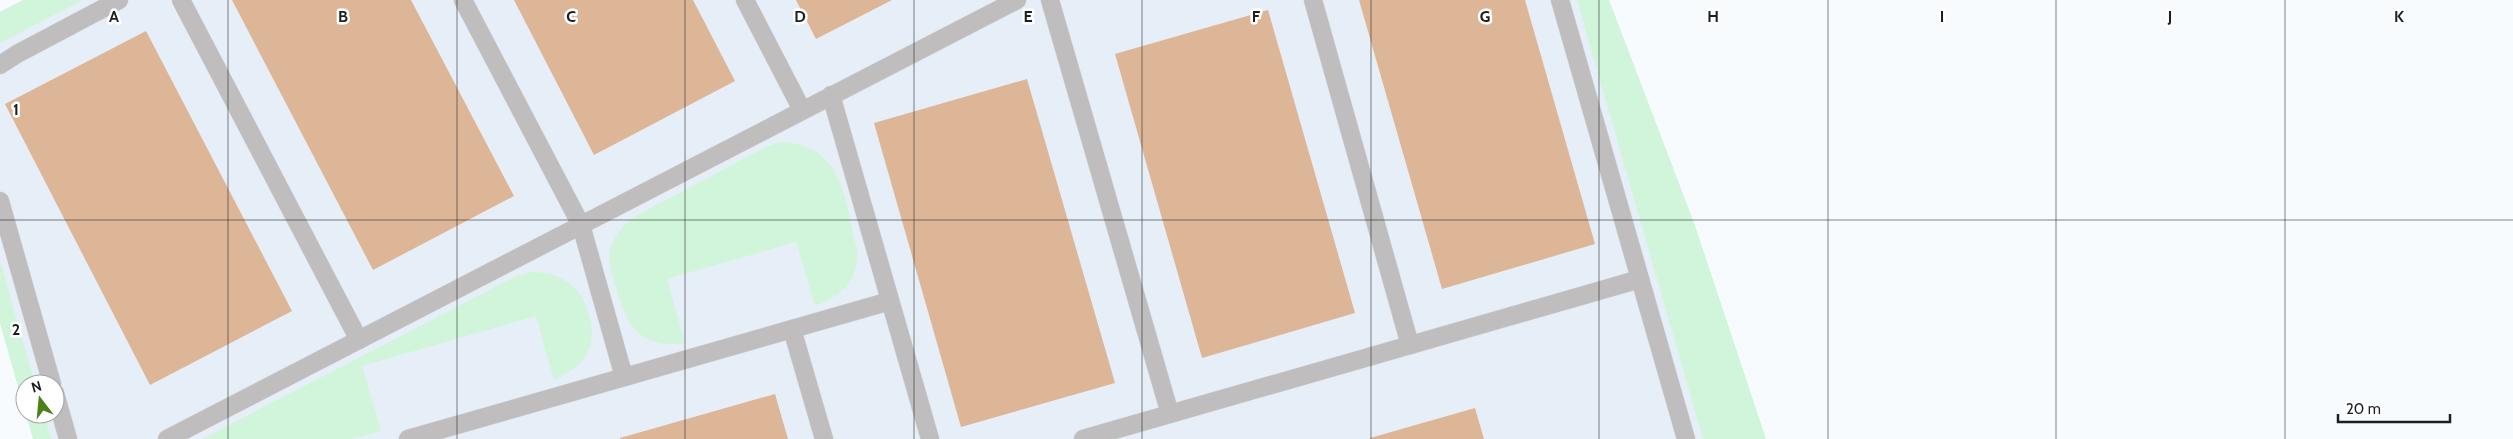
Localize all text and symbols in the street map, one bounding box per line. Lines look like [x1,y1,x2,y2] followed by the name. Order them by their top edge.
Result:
[109,7,119,26] text: A
[338,7,348,26] text: B
[566,7,576,26] text: C
[794,7,806,26] text: D
[1023,7,1033,26] text: E
[1252,7,1261,26] text: F
[1480,7,1490,26] text: G
[1707,7,1719,26] text: H
[1940,7,1944,26] text: I
[2167,7,2172,26] text: J
[2394,7,2404,26] text: K
[13,100,19,119] text: 1
[12,320,20,339] text: 2
[15,374,65,424] north arrow
[29,376,44,397] text: N
[2338,392,2450,424] scale bar
[2346,400,2381,418] text: 20 m

